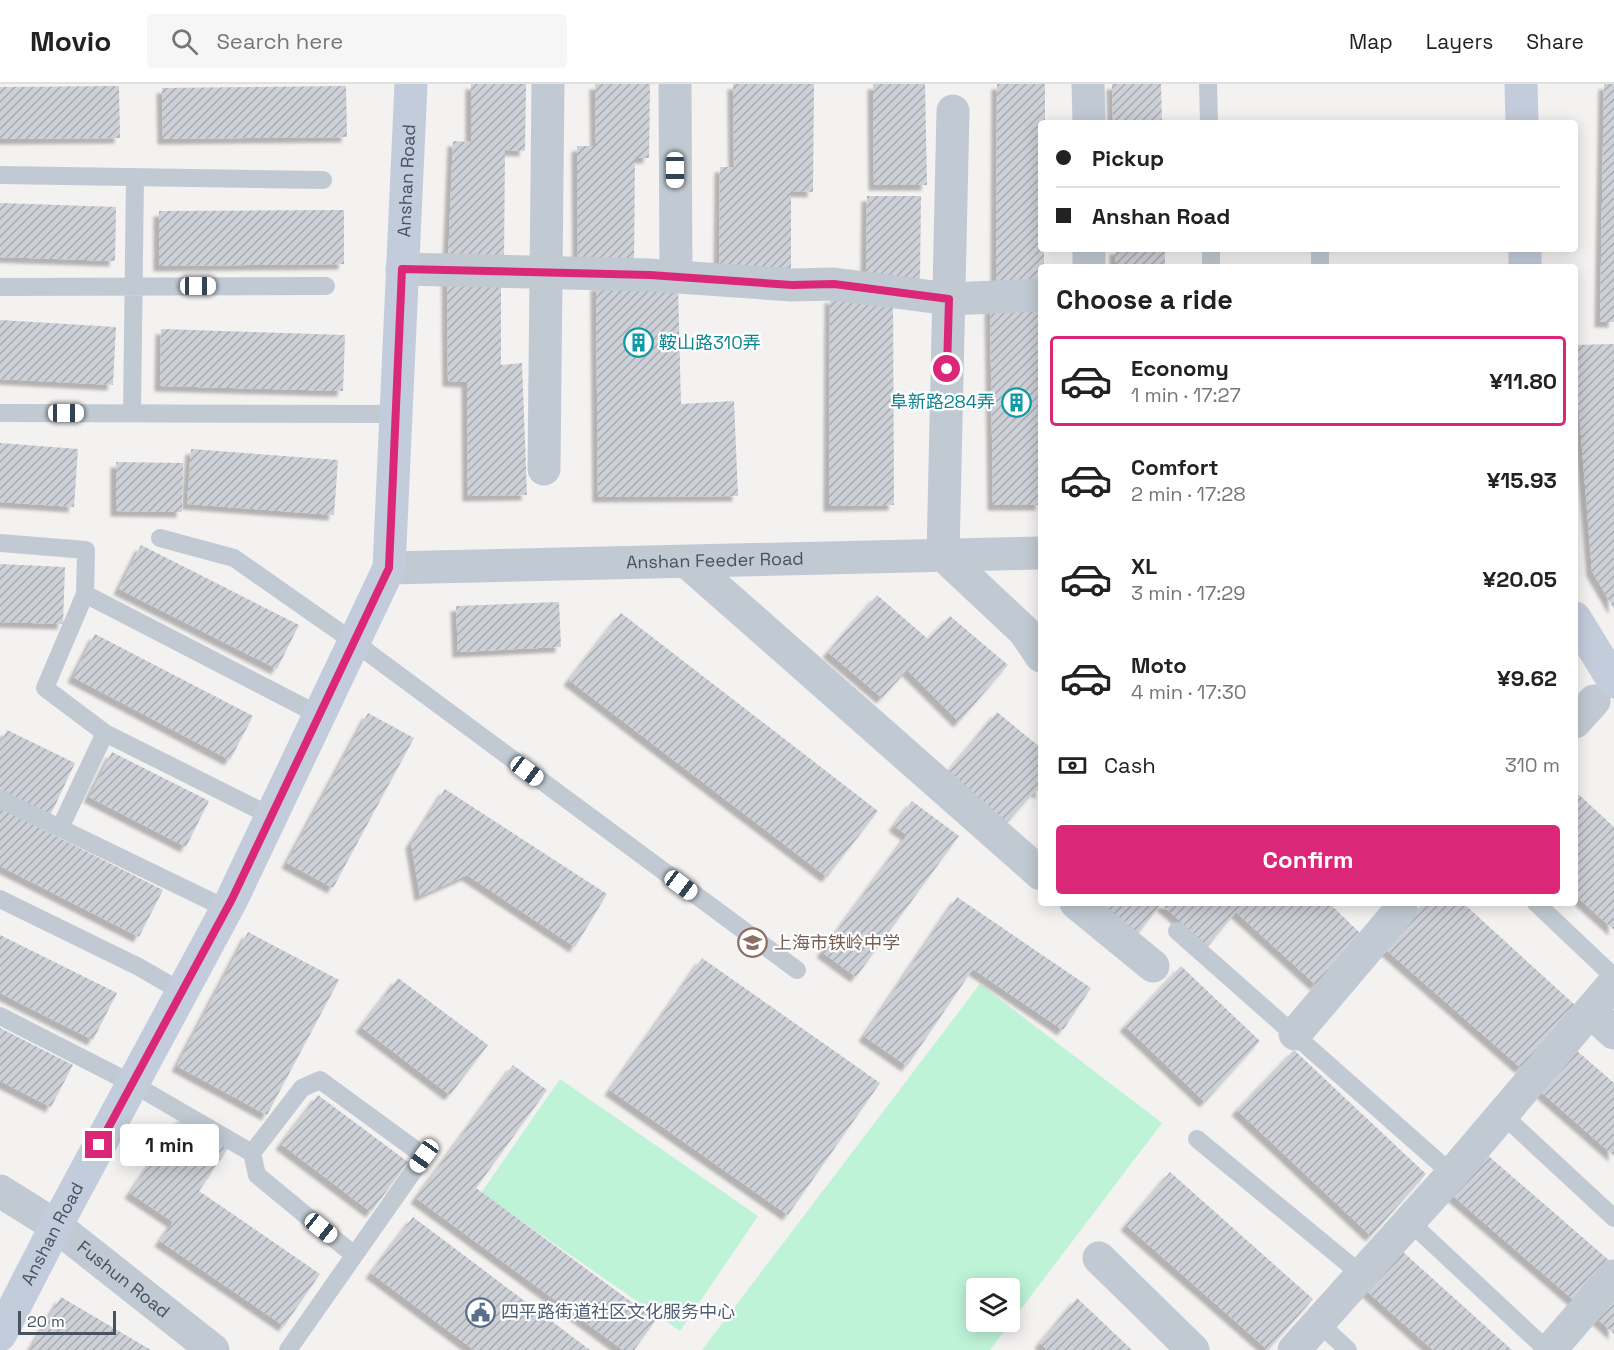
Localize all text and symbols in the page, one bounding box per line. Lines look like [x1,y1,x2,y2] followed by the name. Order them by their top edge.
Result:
[147,14,567,68] search box
[30,23,111,59] text: Movio
[168,25,201,58] icon: search
[216,27,343,55] text: Search here
[1349,28,1393,55] text: Map
[1426,28,1493,55] text: Layers
[1526,28,1584,55] text: Share
[392,124,420,238] street label: Anshan Road
[1092,144,1164,172] text: Pickup
[666,152,684,188] car
[1092,202,1230,230] text: Anshan Road
[180,277,216,295] car
[1056,282,1233,317] text: Choose a ride
[622,327,654,359] building icon: 鞍山路310弄
[659,331,761,354] place label: 鞍山路310弄
[1059,354,1113,408] icon: car
[1131,354,1229,382] text: Economy
[933,355,960,382] route start
[1489,367,1557,395] text: ¥11.80
[1131,382,1241,408] text: 1 min · 17:27
[1000,386,1032,418] building icon: 阜新路284弄
[890,390,995,413] place label: 阜新路284弄
[48,404,84,422] car
[1059,453,1113,507] icon: car
[1131,453,1219,481] text: Comfort
[1487,466,1557,494] text: ¥15.93
[1131,481,1246,507] text: 2 min · 17:28
[626,546,804,574] street label: Anshan Feeder Road
[1059,552,1113,606] icon: car
[1131,552,1157,580] text: XL
[1483,565,1557,593] text: ¥20.05
[1131,580,1246,606] text: 3 min · 17:29
[1059,651,1113,705] icon: car
[1131,651,1187,679] text: Moto
[1497,664,1557,692] text: ¥9.62
[1131,679,1247,705] text: 4 min · 17:30
[1056,749,1089,782] icon: cash
[1104,751,1156,779] text: Cash
[1505,752,1560,778] text: 310 m
[507,753,547,789] car
[1056,825,1560,894] button: Confirm
[661,867,701,903] car
[737,927,769,959] school or university icon: 上海市铁岭中学
[774,931,900,954] place label: 上海市铁岭中学
[120,1124,219,1166] callout: 1 min
[85,1131,112,1158] route end
[145,1132,194,1158] text: 1 min
[406,1136,442,1176] car
[16,1178,88,1289] street label: Anshan Road
[301,1210,341,1246] car
[73,1235,175,1323] street label: Fushun Road
[966,1278,1020,1332] map controls
[966,1278,1020,1332] button: layers
[464,1296,496,1328] public building icon: 四平路街道社区文化服务中心
[501,1300,735,1323] place label: 四平路街道社区文化服务中心
[18,1308,116,1336] scale bar
[27,1311,65,1332] text: 20 m

